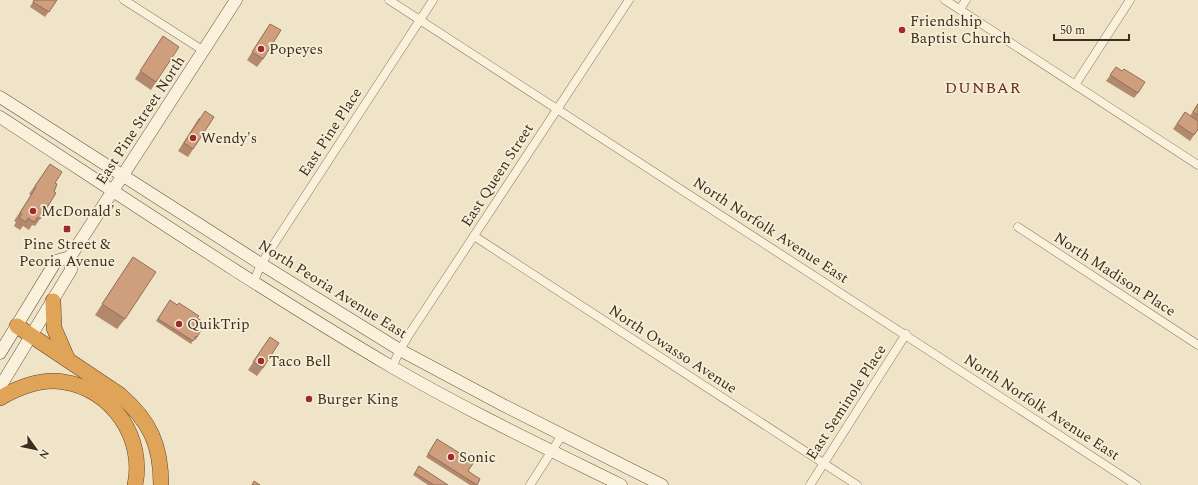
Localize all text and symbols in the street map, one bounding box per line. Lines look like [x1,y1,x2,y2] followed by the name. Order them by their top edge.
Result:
[910,10,1011,50] place label: Friendship Baptist Church
[1054,16,1129,42] scale bar
[1060,21,1085,40] text: 50 m
[897,25,907,35] marker: Friendship Baptist Church
[269,38,323,61] place label: Popeyes
[256,44,266,54] marker: Popeyes
[90,51,191,189] street label: East Pine Street North
[945,76,1021,100] district label: DUNBAR
[293,83,368,181] street label: East Pine Place
[455,119,540,232] street label: East Queen Street
[201,127,257,150] place label: Wendy's
[188,133,198,143] marker: Wendy's
[688,171,853,290] street label: North Norfolk Avenue East
[41,200,121,223] place label: McDonald's
[28,206,38,216] marker: McDonald's
[62,224,72,234] marker: Pine Street & Peoria Avenue
[1049,226,1180,323] street label: North Madison Place
[19,233,115,273] place label: Pine Street & Peoria Avenue
[254,234,412,345] street label: North Peoria Avenue East
[604,299,741,400] street label: North Owasso Avenue
[187,313,249,336] place label: QuikTrip
[174,319,184,329] marker: QuikTrip
[800,340,892,465] street label: East Seminole Place
[959,348,1124,467] street label: North Norfolk Avenue East
[269,350,331,373] place label: Taco Bell
[256,356,266,366] marker: Taco Bell
[317,388,398,411] place label: Burger King
[304,394,314,404] marker: Burger King
[16,429,56,469] north arrow
[34,446,54,463] text: N
[459,446,496,469] place label: Sonic
[446,452,456,462] marker: Sonic

